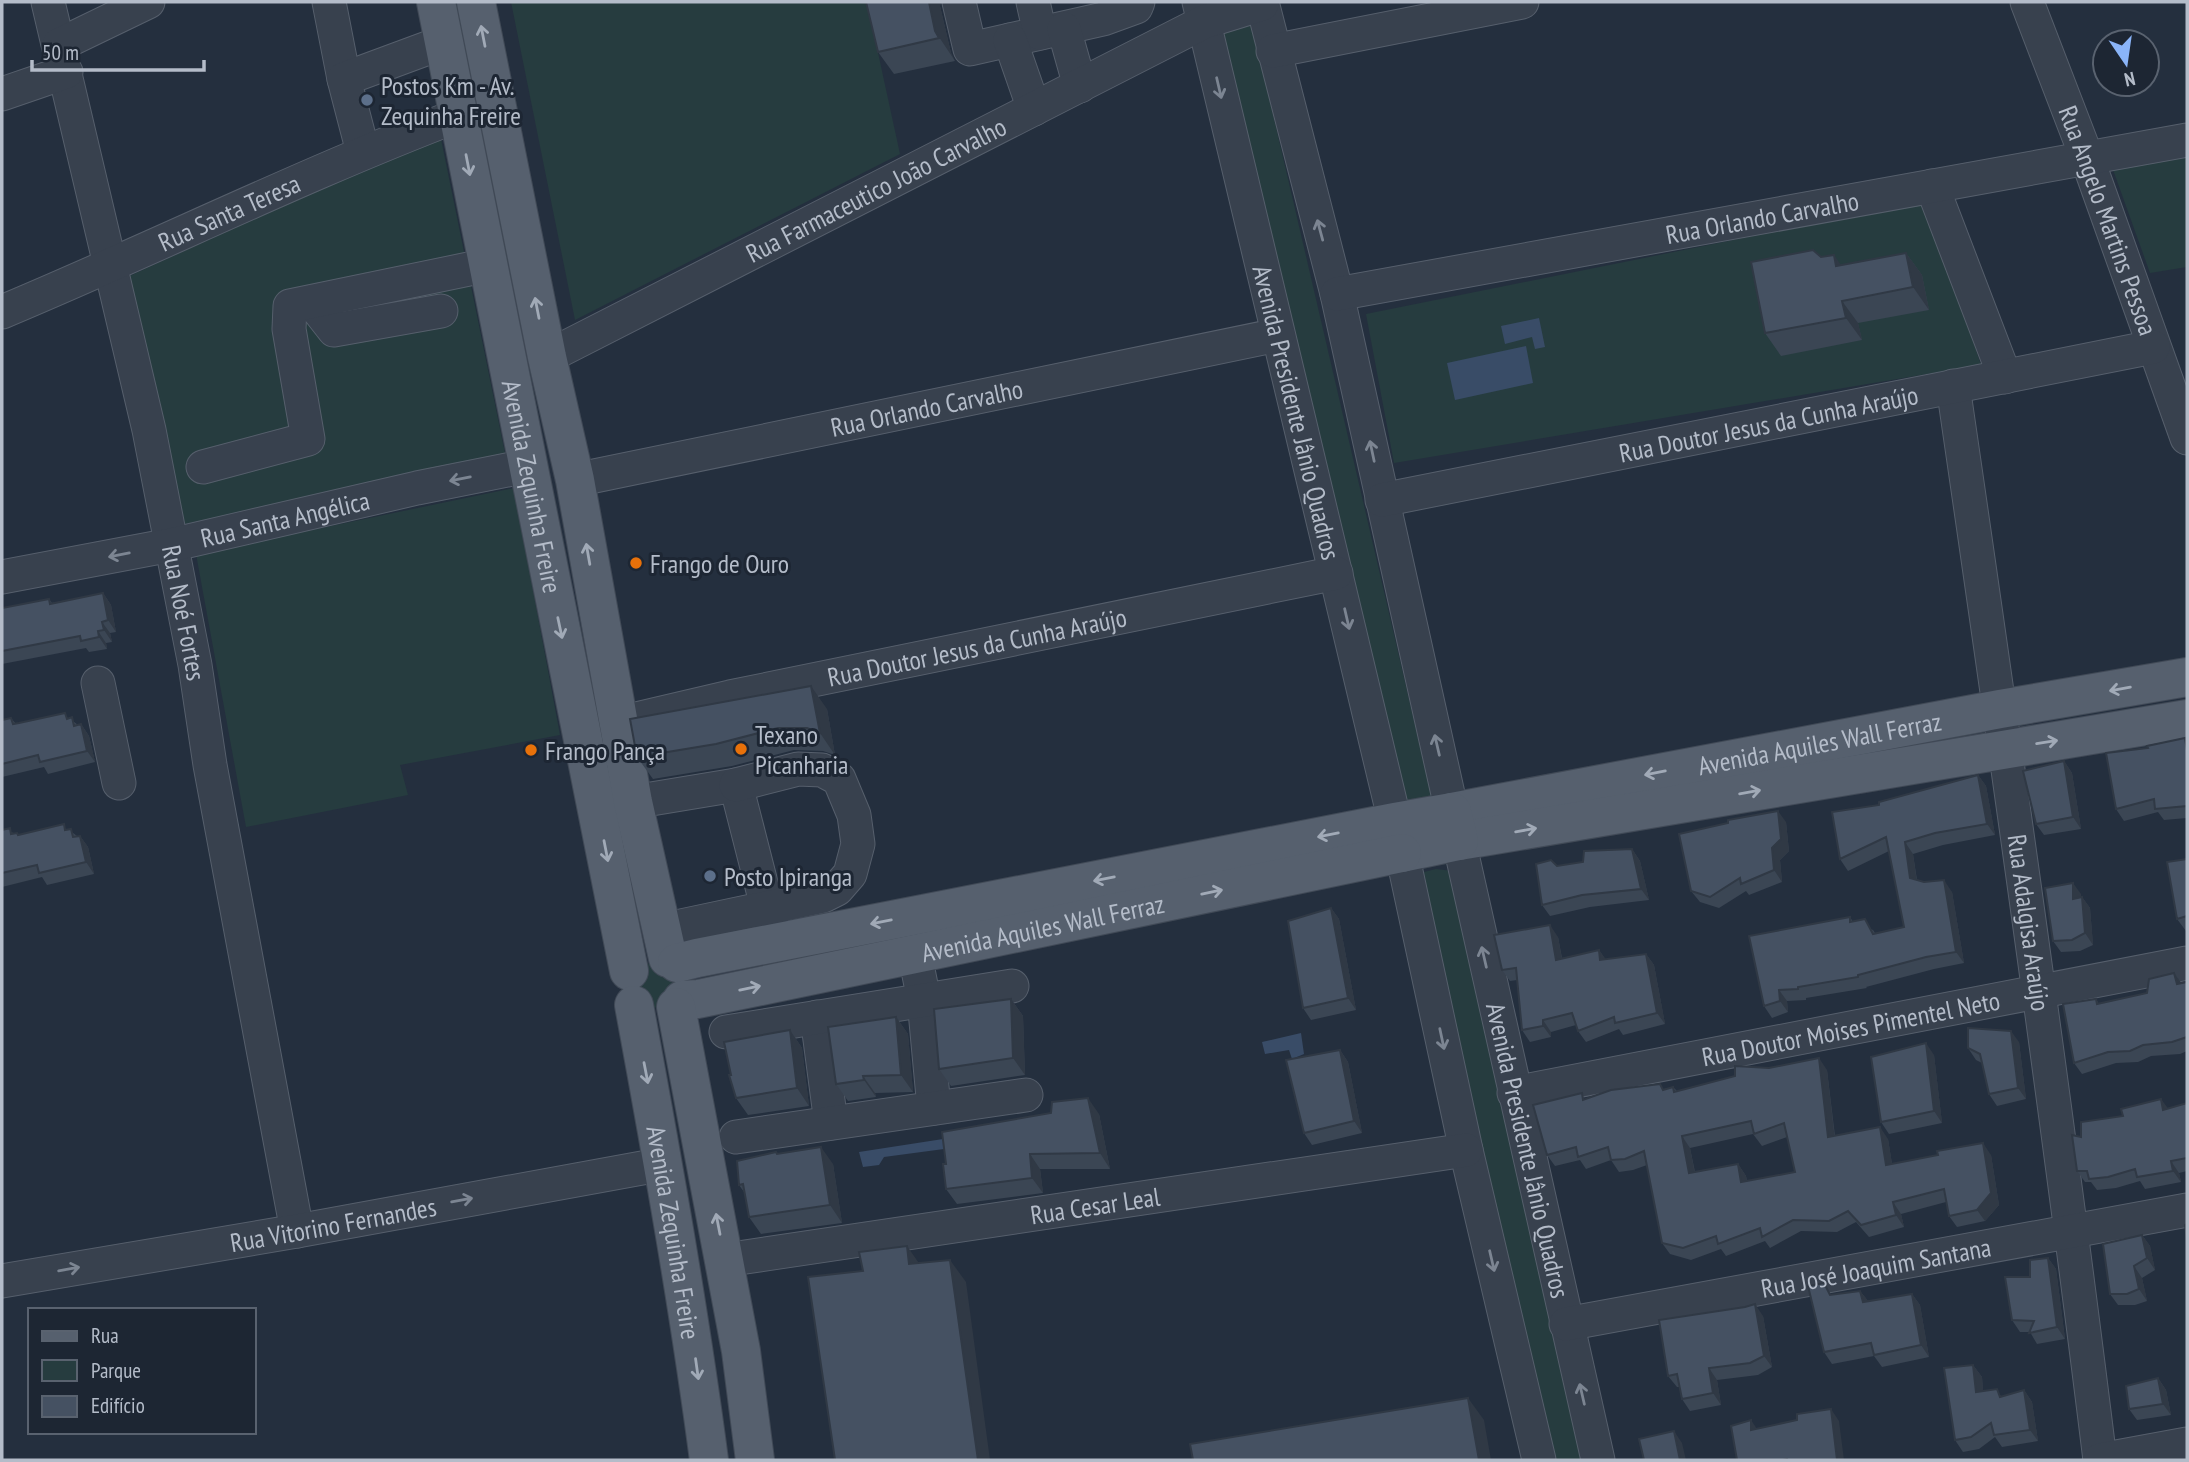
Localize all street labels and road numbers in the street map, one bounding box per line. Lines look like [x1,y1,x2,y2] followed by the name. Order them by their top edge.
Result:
[2052,101,2165,339] street label: Rua Angelo Martins Pessoa
[740,109,1011,269] street label: Rua Farmaceutico João Carvalho
[153,166,305,258] street label: Rua Santa Teresa
[1663,183,1861,251] street label: Rua Orlando Carvalho
[1246,262,1348,563] street label: Avenida Presidente Jânio Quadros
[828,372,1026,443] street label: Rua Orlando Carvalho
[495,377,570,596] street label: Avenida Zequinha Freire
[1616,378,1921,469] street label: Rua Doutor Jesus da Cunha Araújo
[197,483,373,554] street label: Rua Santa Angélica
[155,542,214,683] street label: Rua Noé Fortes
[825,600,1129,693] street label: Rua Doutor Jesus da Cunha Araújo
[1695,704,1944,782] street label: Avenida Aquiles Wall Ferraz
[2001,832,2058,1013] street label: Rua Adalgisa Araújo
[918,886,1167,969] street label: Avenida Aquiles Wall Ferraz
[1699,983,2003,1073] street label: Rua Doutor Moises Pimentel Neto
[1479,1000,1578,1301] street label: Avenida Presidente Jânio Quadros
[640,1123,708,1342] street label: Avenida Zequinha Freire
[1028,1179,1162,1231] street label: Rua Cesar Leal
[228,1189,439,1259] street label: Rua Vitorino Fernandes
[1758,1230,1993,1304] street label: Rua José Joaquim Santana

